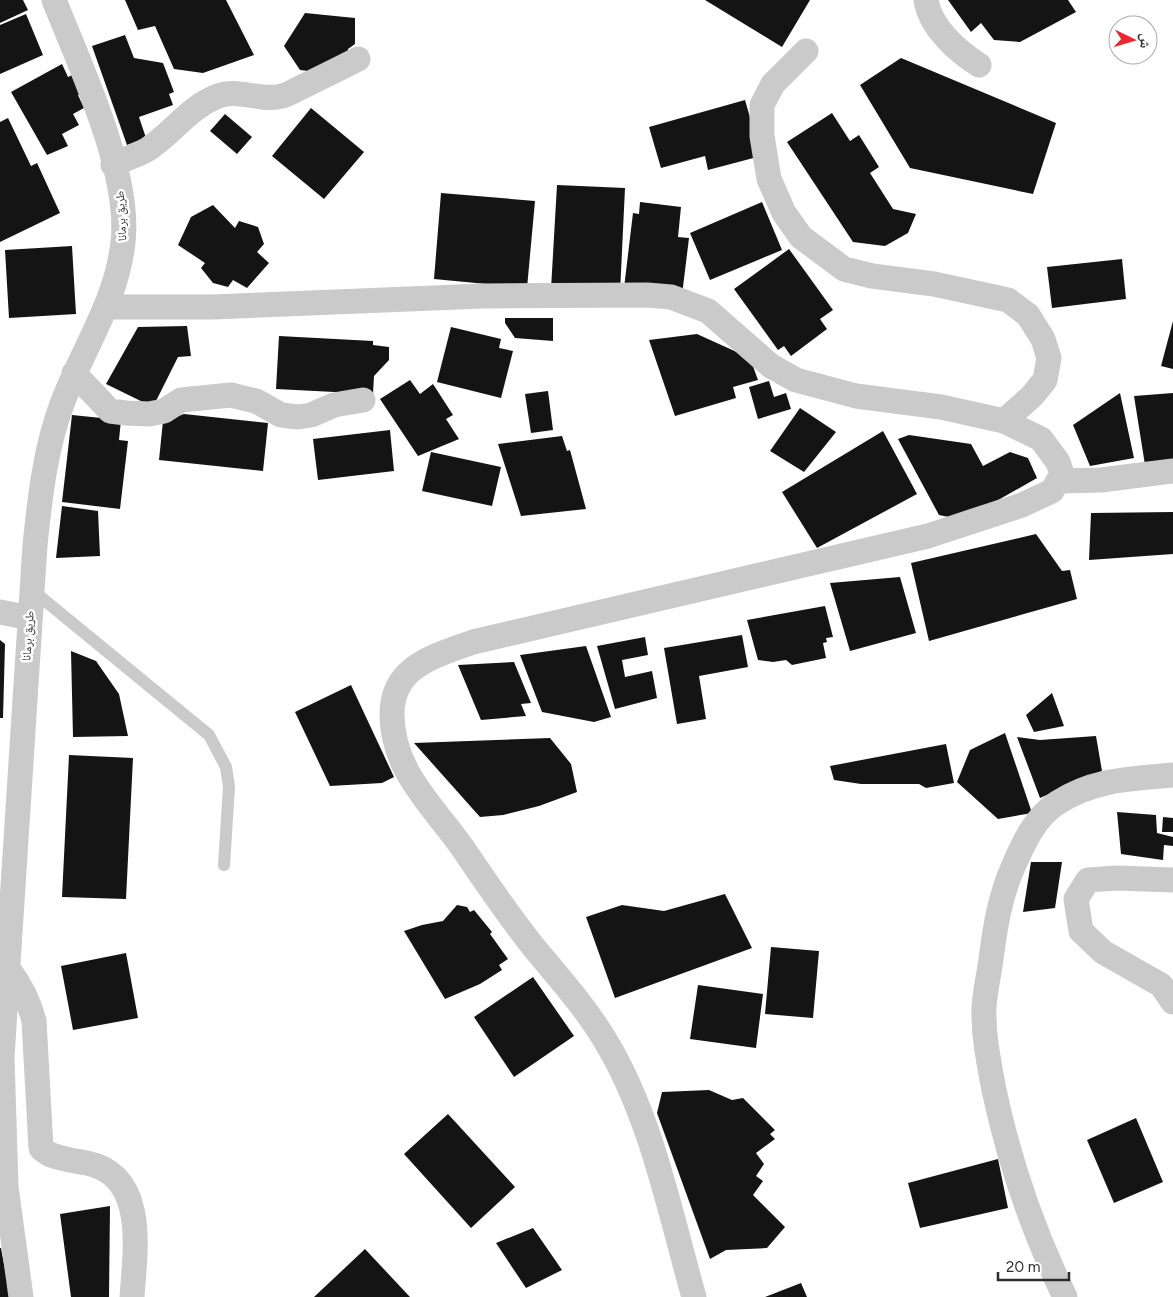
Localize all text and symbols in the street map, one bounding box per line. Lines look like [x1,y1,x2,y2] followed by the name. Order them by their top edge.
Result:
[1108,15,1158,65] north arrow
[1136,33,1155,49] text: ش
[113,190,130,242] street label: طريق برمانا
[19,610,37,662] street label: طريق برمانا
[998,1250,1069,1282] scale bar
[1006,1258,1040,1276] text: 20 m

